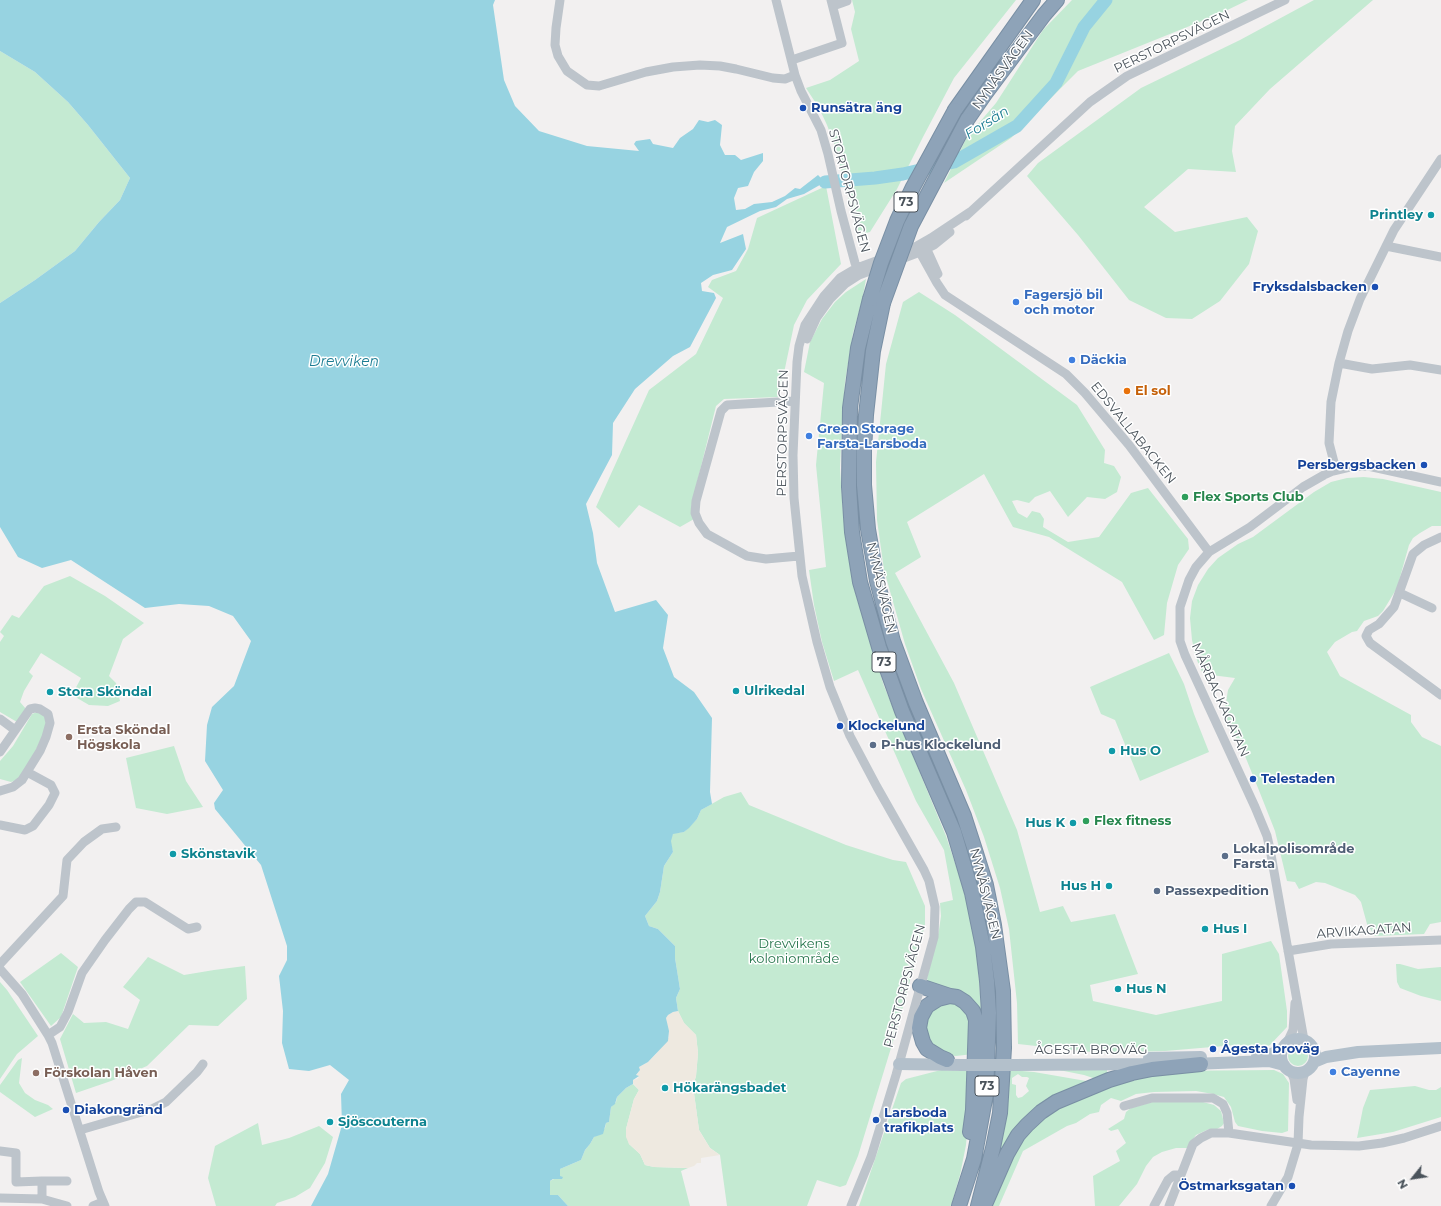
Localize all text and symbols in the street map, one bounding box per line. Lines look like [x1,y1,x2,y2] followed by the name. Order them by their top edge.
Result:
[1111,7,1233,77] street label: PERSTORPSVÄGEN
[969,28,1037,112] street label: NYNÄSVÄGEN
[811,100,902,116] place label: Runsätra äng
[798,103,808,113] marker: Runsätra äng
[962,103,1012,143] water label: Forsån
[825,127,873,255] street label: STORTORPSVÄGEN
[894,192,918,212] road number: 73
[1370,207,1423,223] place label: Printley
[1426,210,1436,220] marker: Printley
[1252,279,1367,295] place label: Fryksdalsbacken
[1370,282,1380,292] marker: Fryksdalsbacken
[1024,287,1103,318] place label: Fagersjö bil och motor
[1011,297,1021,307] marker: Fagersjö bil och motor
[1080,352,1127,368] place label: Däckia
[309,354,379,370] water label: Drevviken
[1067,355,1077,365] marker: Däckia
[774,369,792,497] street label: PERSTORPSVÄGEN
[1087,379,1179,487] street label: EDSVALLABACKEN
[1135,383,1171,399] place label: El sol
[1122,386,1132,396] marker: El sol
[817,421,927,452] place label: Green Storage Farsta-Larsboda
[804,431,814,441] marker: Green Storage Farsta-Larsboda
[1297,457,1416,473] place label: Persbergsbacken
[1419,460,1429,470] marker: Persbergsbacken
[1193,489,1304,505] place label: Flex Sports Club
[1180,492,1190,502] marker: Flex Sports Club
[863,541,899,635] street label: NYNÄSVÄGEN
[1188,641,1252,759] street label: MÅRBACKAGATAN
[872,652,896,672] road number: 73
[744,683,805,699] place label: Ulrikedal
[58,684,152,700] place label: Stora Sköndal
[731,686,741,696] marker: Ulrikedal
[45,687,55,697] marker: Stora Sköndal
[848,718,925,734] place label: Klockelund
[835,721,845,731] marker: Klockelund
[77,722,170,753] place label: Ersta Sköndal Högskola
[64,732,74,742] marker: Ersta Sköndal Högskola
[881,737,1001,753] place label: P-hus Klockelund
[868,740,878,750] marker: P-hus Klockelund
[1120,743,1161,759] place label: Hus O
[1107,746,1117,756] marker: Hus O
[1261,771,1335,787] place label: Telestaden
[1248,774,1258,784] marker: Telestaden
[1094,813,1171,829] place label: Flex fitness
[1025,815,1065,831] place label: Hus K
[1081,816,1091,826] marker: Flex fitness
[1068,818,1078,828] marker: Hus K
[1233,841,1354,872] place label: Lokalpolisområde Farsta
[181,846,255,862] place label: Skönstavik
[966,847,1004,941] street label: NYNÄSVÄGEN
[168,849,178,859] marker: Skönstavik
[1220,851,1230,861] marker: Lokalpolisområde Farsta
[1060,878,1101,894] place label: Hus H
[1104,881,1114,891] marker: Hus H
[1165,883,1269,899] place label: Passexpedition
[1152,886,1162,896] marker: Passexpedition
[1316,920,1412,942] street label: ARVIKAGATAN
[1213,921,1247,937] place label: Hus I
[881,923,929,1049] street label: PERSTORPSVÄGEN
[1200,924,1210,934] marker: Hus I
[749,936,839,967] park label: Drevvikens koloniområde
[1126,981,1167,997] place label: Hus N
[1113,984,1123,994] marker: Hus N
[1221,1041,1320,1057] place label: Ågesta broväg
[1034,1042,1148,1058] street label: ÅGESTA BROVÄG
[1208,1044,1218,1054] marker: Ågesta broväg
[1341,1064,1400,1080] place label: Cayenne
[44,1065,158,1081] place label: Förskolan Håven
[1328,1067,1338,1077] marker: Cayenne
[31,1068,41,1078] marker: Förskolan Håven
[975,1076,999,1096] road number: 73
[673,1080,786,1096] place label: Hökarängsbadet
[660,1083,670,1093] marker: Hökarängsbadet
[74,1102,163,1118] place label: Diakongränd
[61,1105,71,1115] marker: Diakongränd
[884,1105,954,1136] place label: Larsboda trafikplats
[338,1114,427,1130] place label: Sjöscouterna
[871,1115,881,1125] marker: Larsboda trafikplats
[325,1117,335,1127] marker: Sjöscouterna
[1393,1158,1433,1198] north arrow
[1394,1177,1411,1191] text: N
[1179,1178,1284,1194] place label: Östmarksgatan
[1287,1181,1297,1191] marker: Östmarksgatan

